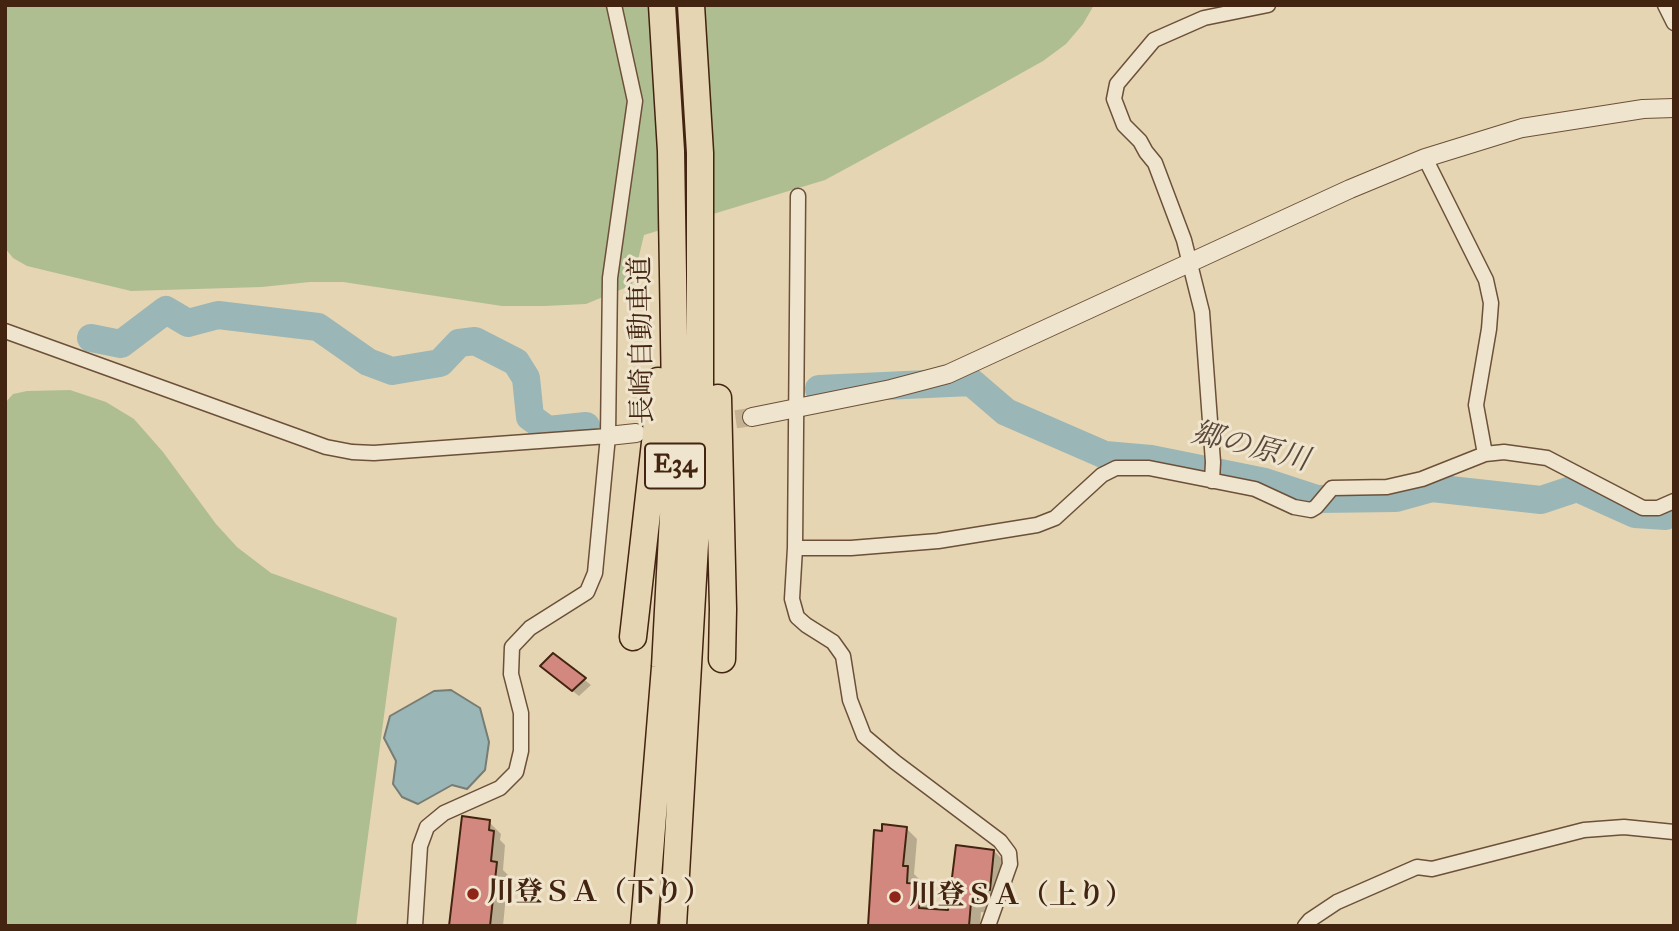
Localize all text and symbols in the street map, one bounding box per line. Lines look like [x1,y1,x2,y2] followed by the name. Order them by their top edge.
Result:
[625,256,661,424] street label: 長崎自動車道
[1187,416,1313,480] water label: 郷の原川
[645,444,705,488] road number: E34
[487,877,711,911] place label: 川登ＳＡ（下り）
[909,880,1133,914] place label: 川登ＳＡ（上り）
[465,886,481,902] marker: 川登ＳＡ（下り）
[887,889,903,905] marker: 川登ＳＡ（上り）

